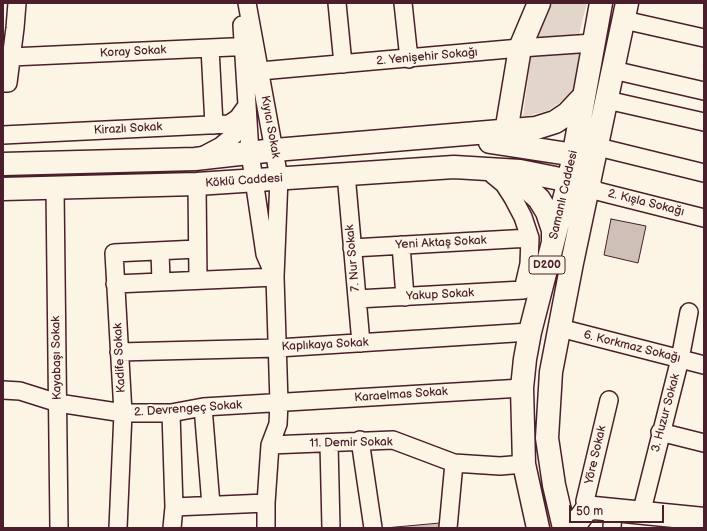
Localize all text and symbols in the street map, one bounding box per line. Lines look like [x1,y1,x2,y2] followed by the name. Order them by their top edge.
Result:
[99,43,167,61] street label: Koray Sokak
[376,45,478,69] street label: 2. Yenişehir Sokağı
[257,94,283,160] street label: Kıyıcı Sokak
[93,120,163,138] street label: Kirazlı Sokak
[547,149,581,241] street label: Samanlı Caddesi
[205,171,283,191] street label: Köklü Caddesi
[606,187,686,219] street label: 2. Kışla Sokağı
[343,224,363,292] street label: 7. Nur Sokak
[395,233,487,253] street label: Yeni Aktaş Sokak
[529,256,565,274] road number: D200
[406,286,474,304] street label: Yakup Sokak
[49,316,65,400] street label: Kayabaşı Sokak
[111,323,129,393] street label: Kadife Sokak
[582,328,682,366] street label: 6. Korkmaz Sokağı
[281,336,369,354] street label: Kaplıkaya Sokak
[649,372,683,454] street label: 3. Huzur Sokak
[354,385,448,405] street label: Karaelmas Sokak
[134,398,242,420] street label: 2. Devrengeç Sokak
[582,424,610,486] street label: Yöre Sokak
[309,435,393,451] street label: 11. Demir Sokak
[571,497,666,523] scale bar
[576,504,603,519] text: 50 m

